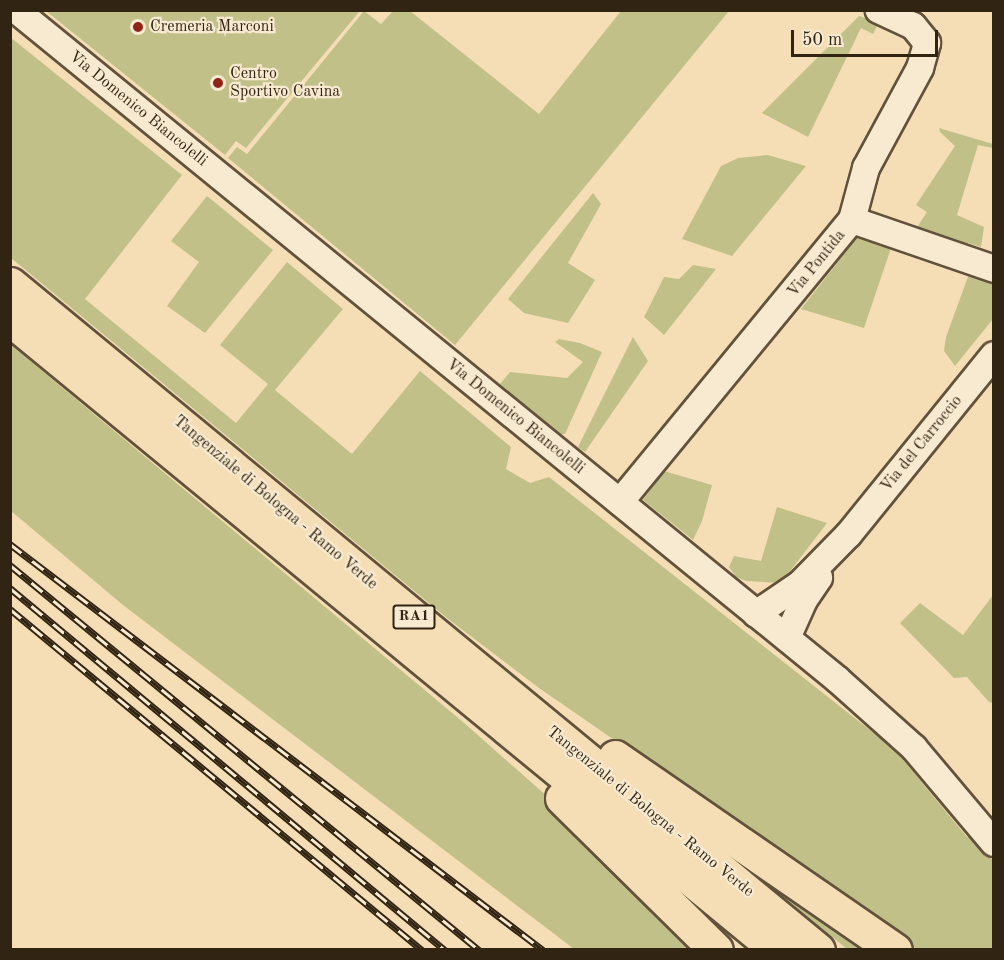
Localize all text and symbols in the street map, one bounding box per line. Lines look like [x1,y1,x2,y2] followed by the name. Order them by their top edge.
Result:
[150,17,274,37] place label: Cremeria Marconi
[794,18,941,56] scale bar
[131,20,145,34] marker: Cremeria Marconi
[802,31,842,49] text: 50 m
[65,47,211,171] street label: Via Domenico Biancolelli
[230,64,340,102] place label: Centro Sportivo Cavina
[211,76,225,90] marker: Centro Sportivo Cavina
[784,226,850,302] street label: Via Pontida
[442,355,588,479] street label: Via Domenico Biancolelli
[877,392,967,496] street label: Via del Carroccio
[169,412,381,594] street label: Tangenziale di Bologna - Ramo Verde
[392,605,436,629] road number: RA1
[543,723,757,901] street label: Tangenziale di Bologna - Ramo Verde

